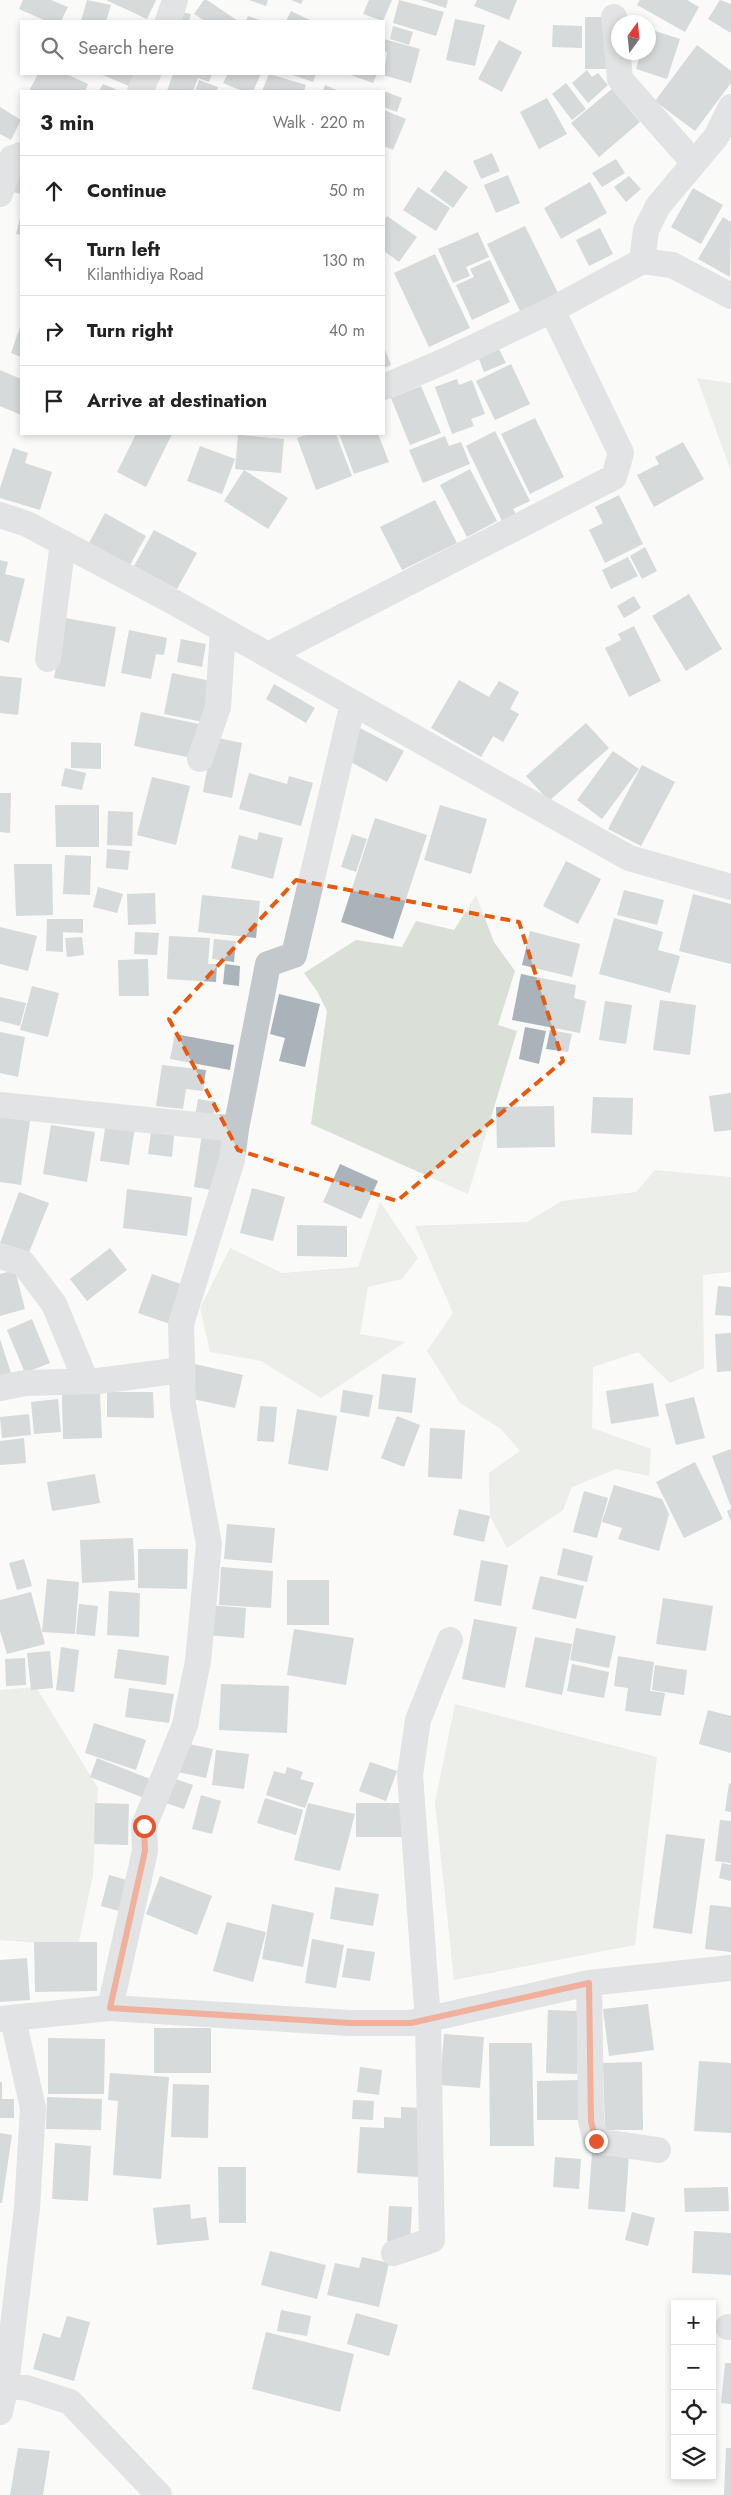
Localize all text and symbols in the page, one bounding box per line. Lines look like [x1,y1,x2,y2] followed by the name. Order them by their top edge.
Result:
[611,15,656,60] north arrow
[20,20,385,75] search box
[38,34,66,62] icon: search
[78,34,174,61] text: Search here
[40,108,94,138] text: 3 min
[273,111,365,134] text: Walk · 220 m
[40,177,68,205] icon: ahead
[87,177,166,204] text: Continue
[329,179,365,202] text: 50 m
[87,236,160,263] text: Turn left
[40,247,68,275] icon: left
[322,249,365,272] text: 130 m
[87,263,204,286] text: Kilanthidiya Road
[40,317,68,345] icon: right
[87,317,173,344] text: Turn right
[329,319,365,342] text: 40 m
[40,387,68,415] icon: arrive
[87,387,267,414] text: Arrive at destination
[133,1815,156,1838] route start
[585,2130,608,2153] route end
[671,2300,716,2480] map controls
[671,2300,716,2345] button: +
[671,2345,716,2390] button: −
[671,2390,716,2435] button: locate
[671,2435,716,2480] button: layers

